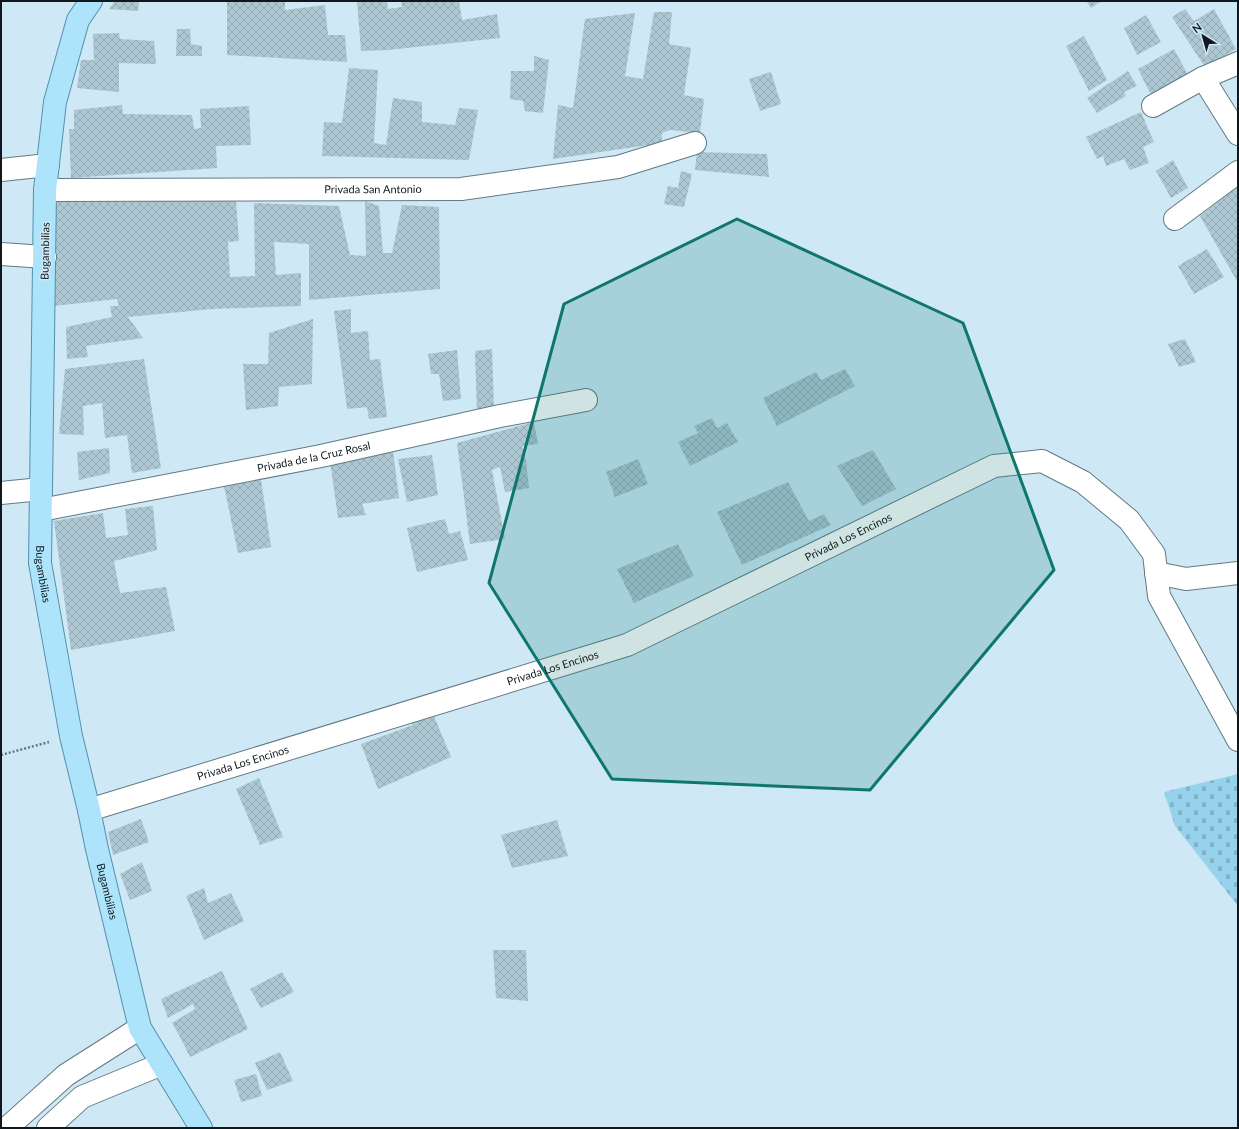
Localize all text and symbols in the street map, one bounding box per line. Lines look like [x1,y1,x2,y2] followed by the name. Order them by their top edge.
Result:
[1183,16,1223,56] north arrow
[1189,20,1204,35] text: N
[324,182,422,195] street label: Privada San Antonio
[37,222,52,280] street label: Bugambilias
[256,438,372,474] street label: Privada de la Cruz Rosal
[803,510,894,563] street label: Privada Los Encinos
[34,545,54,604] street label: Bugambilias
[505,647,600,687] street label: Privada Los Encinos
[195,742,290,782] street label: Privada Los Encinos
[95,862,121,921] street label: Bugambilias

